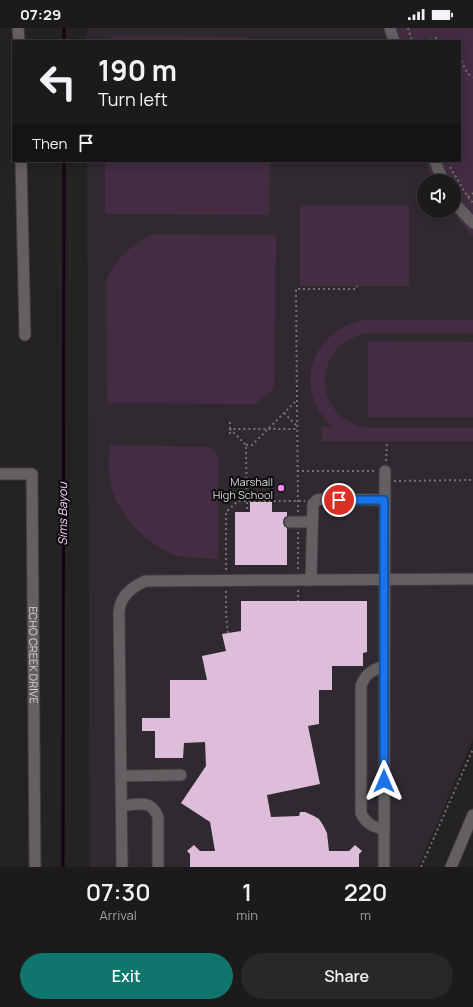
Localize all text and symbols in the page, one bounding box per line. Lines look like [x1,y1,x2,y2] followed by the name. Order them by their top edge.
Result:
[20,4,61,25] text: 07:29
[98,51,177,89] text: 190 m
[32,56,84,108] icon: left
[98,87,168,111] text: Turn left
[75,132,97,154] icon: arrive
[32,133,67,154] text: Then
[417,174,461,218] map controls
[417,174,461,218] button: sound
[213,474,273,502] place label: Marshall High School
[54,482,71,546] water label: Sims Bayou
[276,483,286,493] marker: Marshall High School
[322,483,356,517] pin
[328,489,350,511] icon: arrive
[26,606,42,704] street label: ECHO CREEK DRIVE
[363,760,405,802] position arrow
[86,875,151,908] text: 07:30
[242,875,252,908] text: 1
[344,875,387,908] text: 220
[100,906,137,924] text: Arrival
[236,906,258,924] text: min
[360,906,371,924] text: m
[20,953,233,999] button: Exit
[241,953,453,999] button: Share

